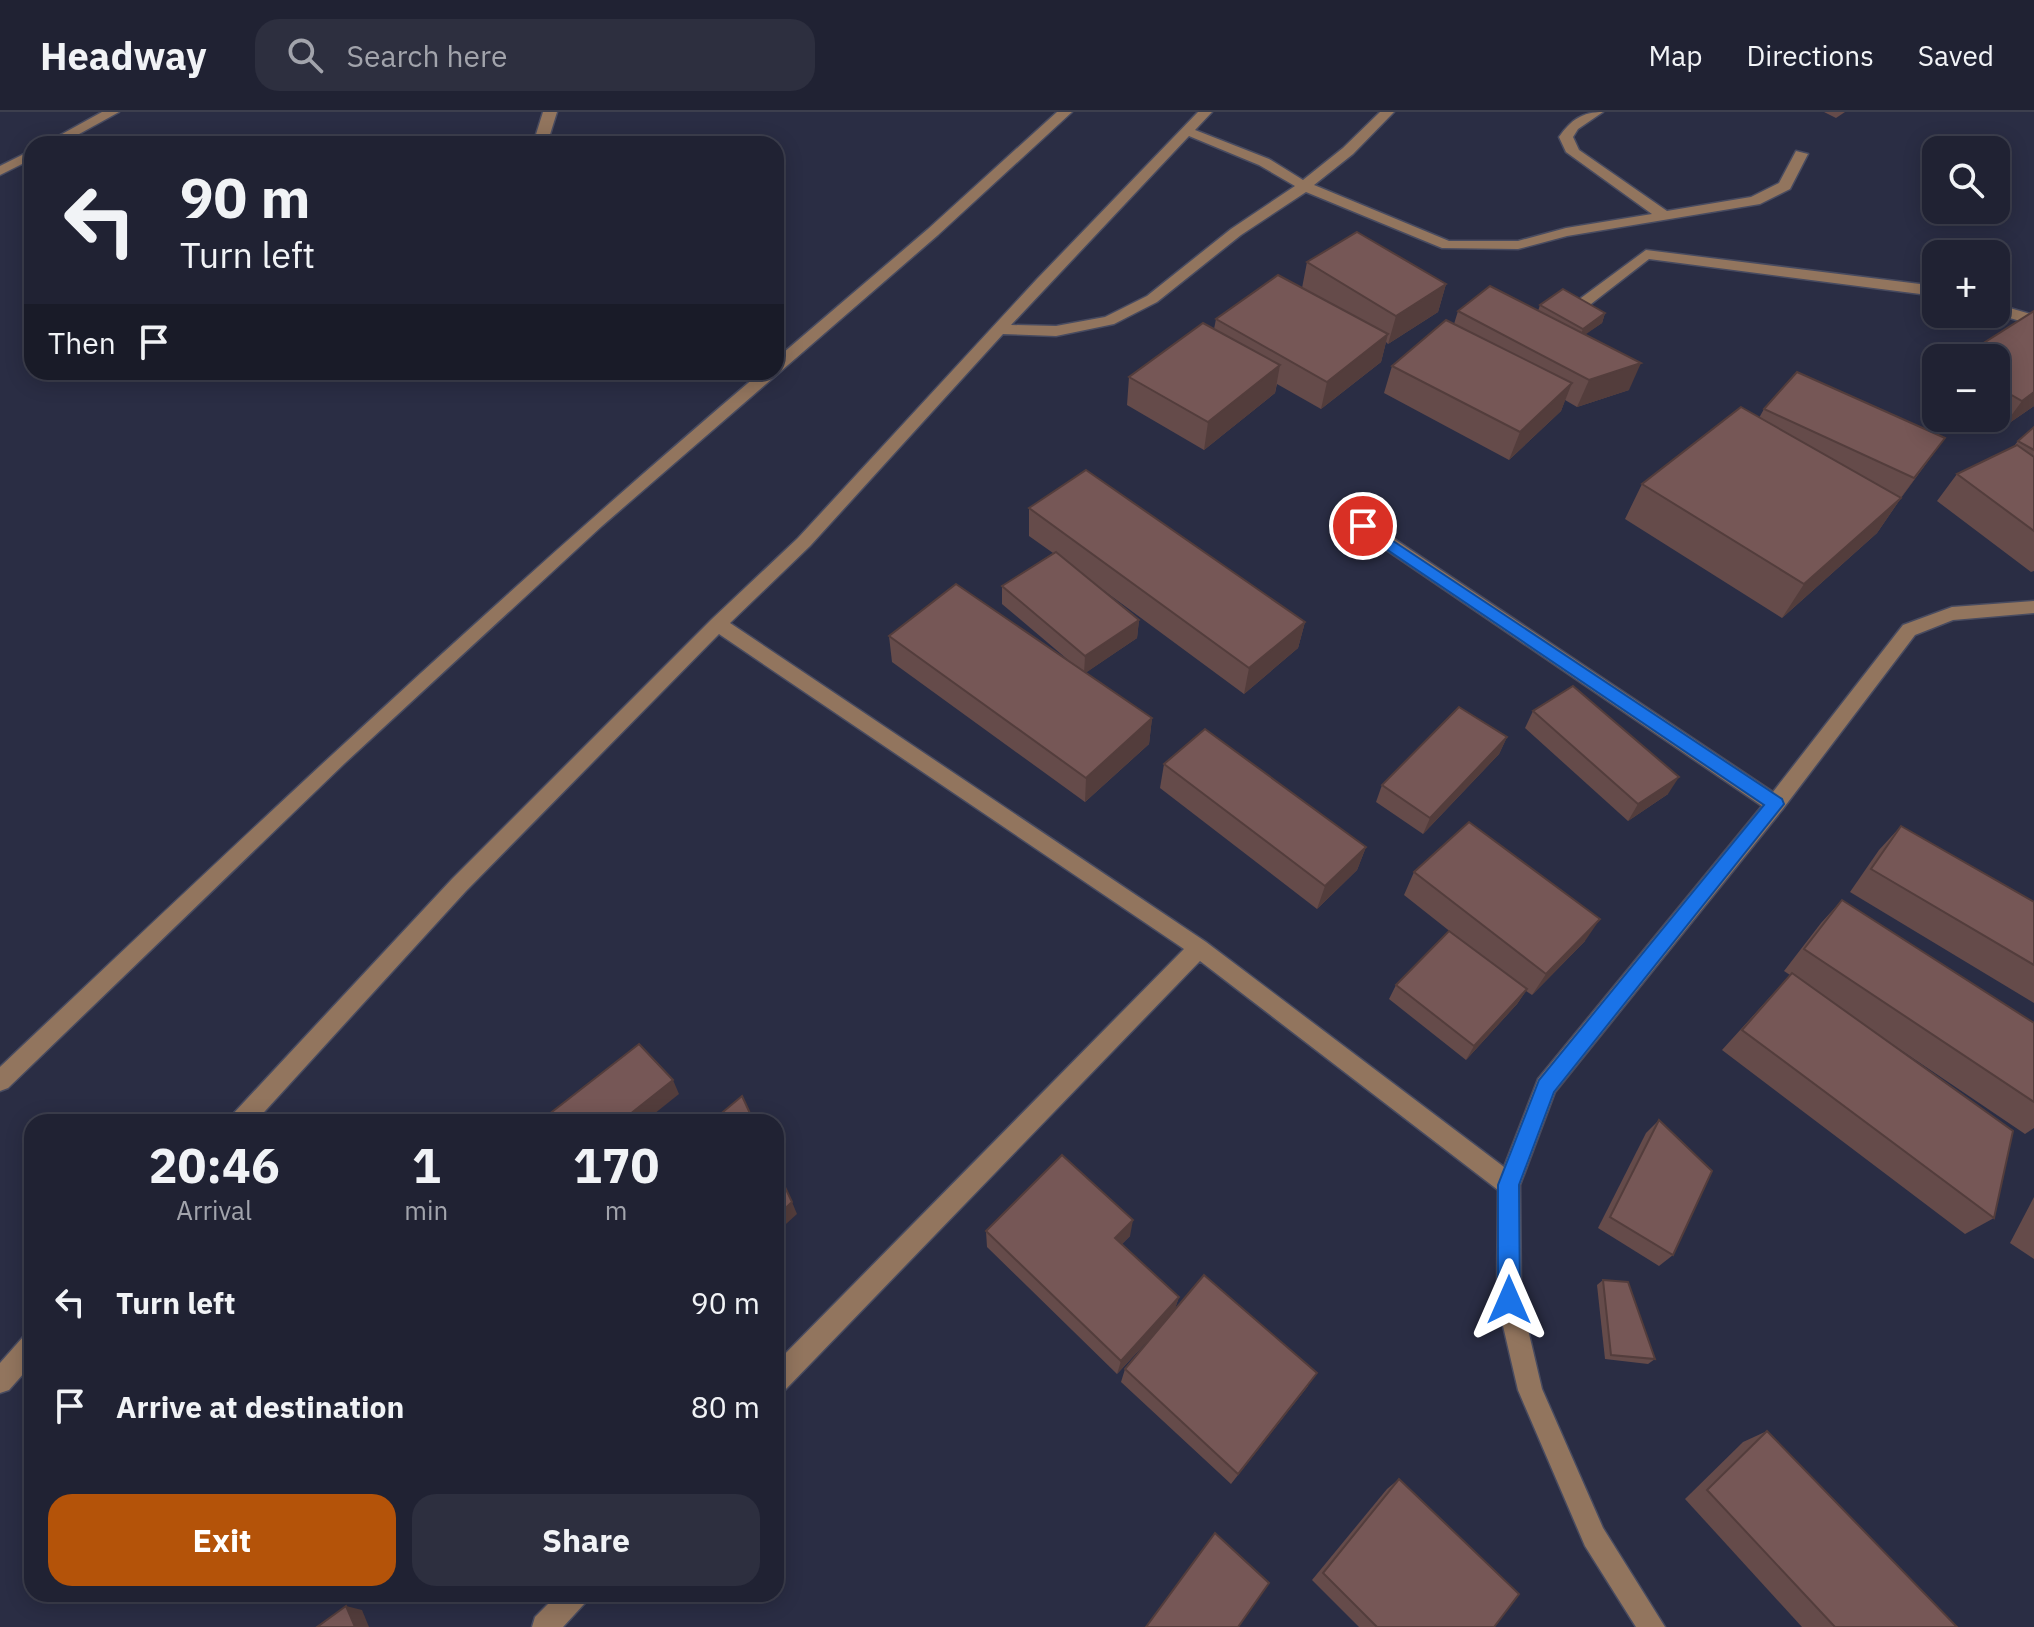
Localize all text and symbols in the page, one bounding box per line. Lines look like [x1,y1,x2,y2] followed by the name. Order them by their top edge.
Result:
[255,19,815,91] search box
[40,31,207,80] text: Headway
[283,33,327,77] icon: search
[347,36,507,75] text: Search here
[1648,37,1702,74] text: Map
[1746,37,1874,74] text: Directions
[1918,37,1994,74] text: Saved
[1922,136,2010,432] map controls
[1922,136,2010,224] button: search
[180,161,310,233] text: 90 m
[48,168,152,272] icon: left
[180,231,315,278] text: Turn left
[1922,240,2010,328] button: +
[132,320,176,364] icon: arrive
[48,323,116,362] text: Then
[1922,344,2010,432] button: −
[1329,492,1397,560] pin
[1341,504,1385,548] icon: arrive
[149,1134,280,1196] text: 20:46
[412,1134,441,1196] text: 1
[573,1134,659,1196] text: 170
[176,1193,252,1227] text: Arrival
[404,1193,448,1227] text: min
[605,1193,627,1227] text: m
[1467,1258,1551,1342] position arrow
[48,1280,92,1324] icon: left
[116,1283,235,1322] text: Turn left
[691,1283,760,1322] text: 90 m
[48,1384,92,1428] icon: arrive
[116,1387,404,1426] text: Arrive at destination
[691,1387,760,1426] text: 80 m
[48,1494,396,1586] button: Exit
[412,1494,760,1586] button: Share

